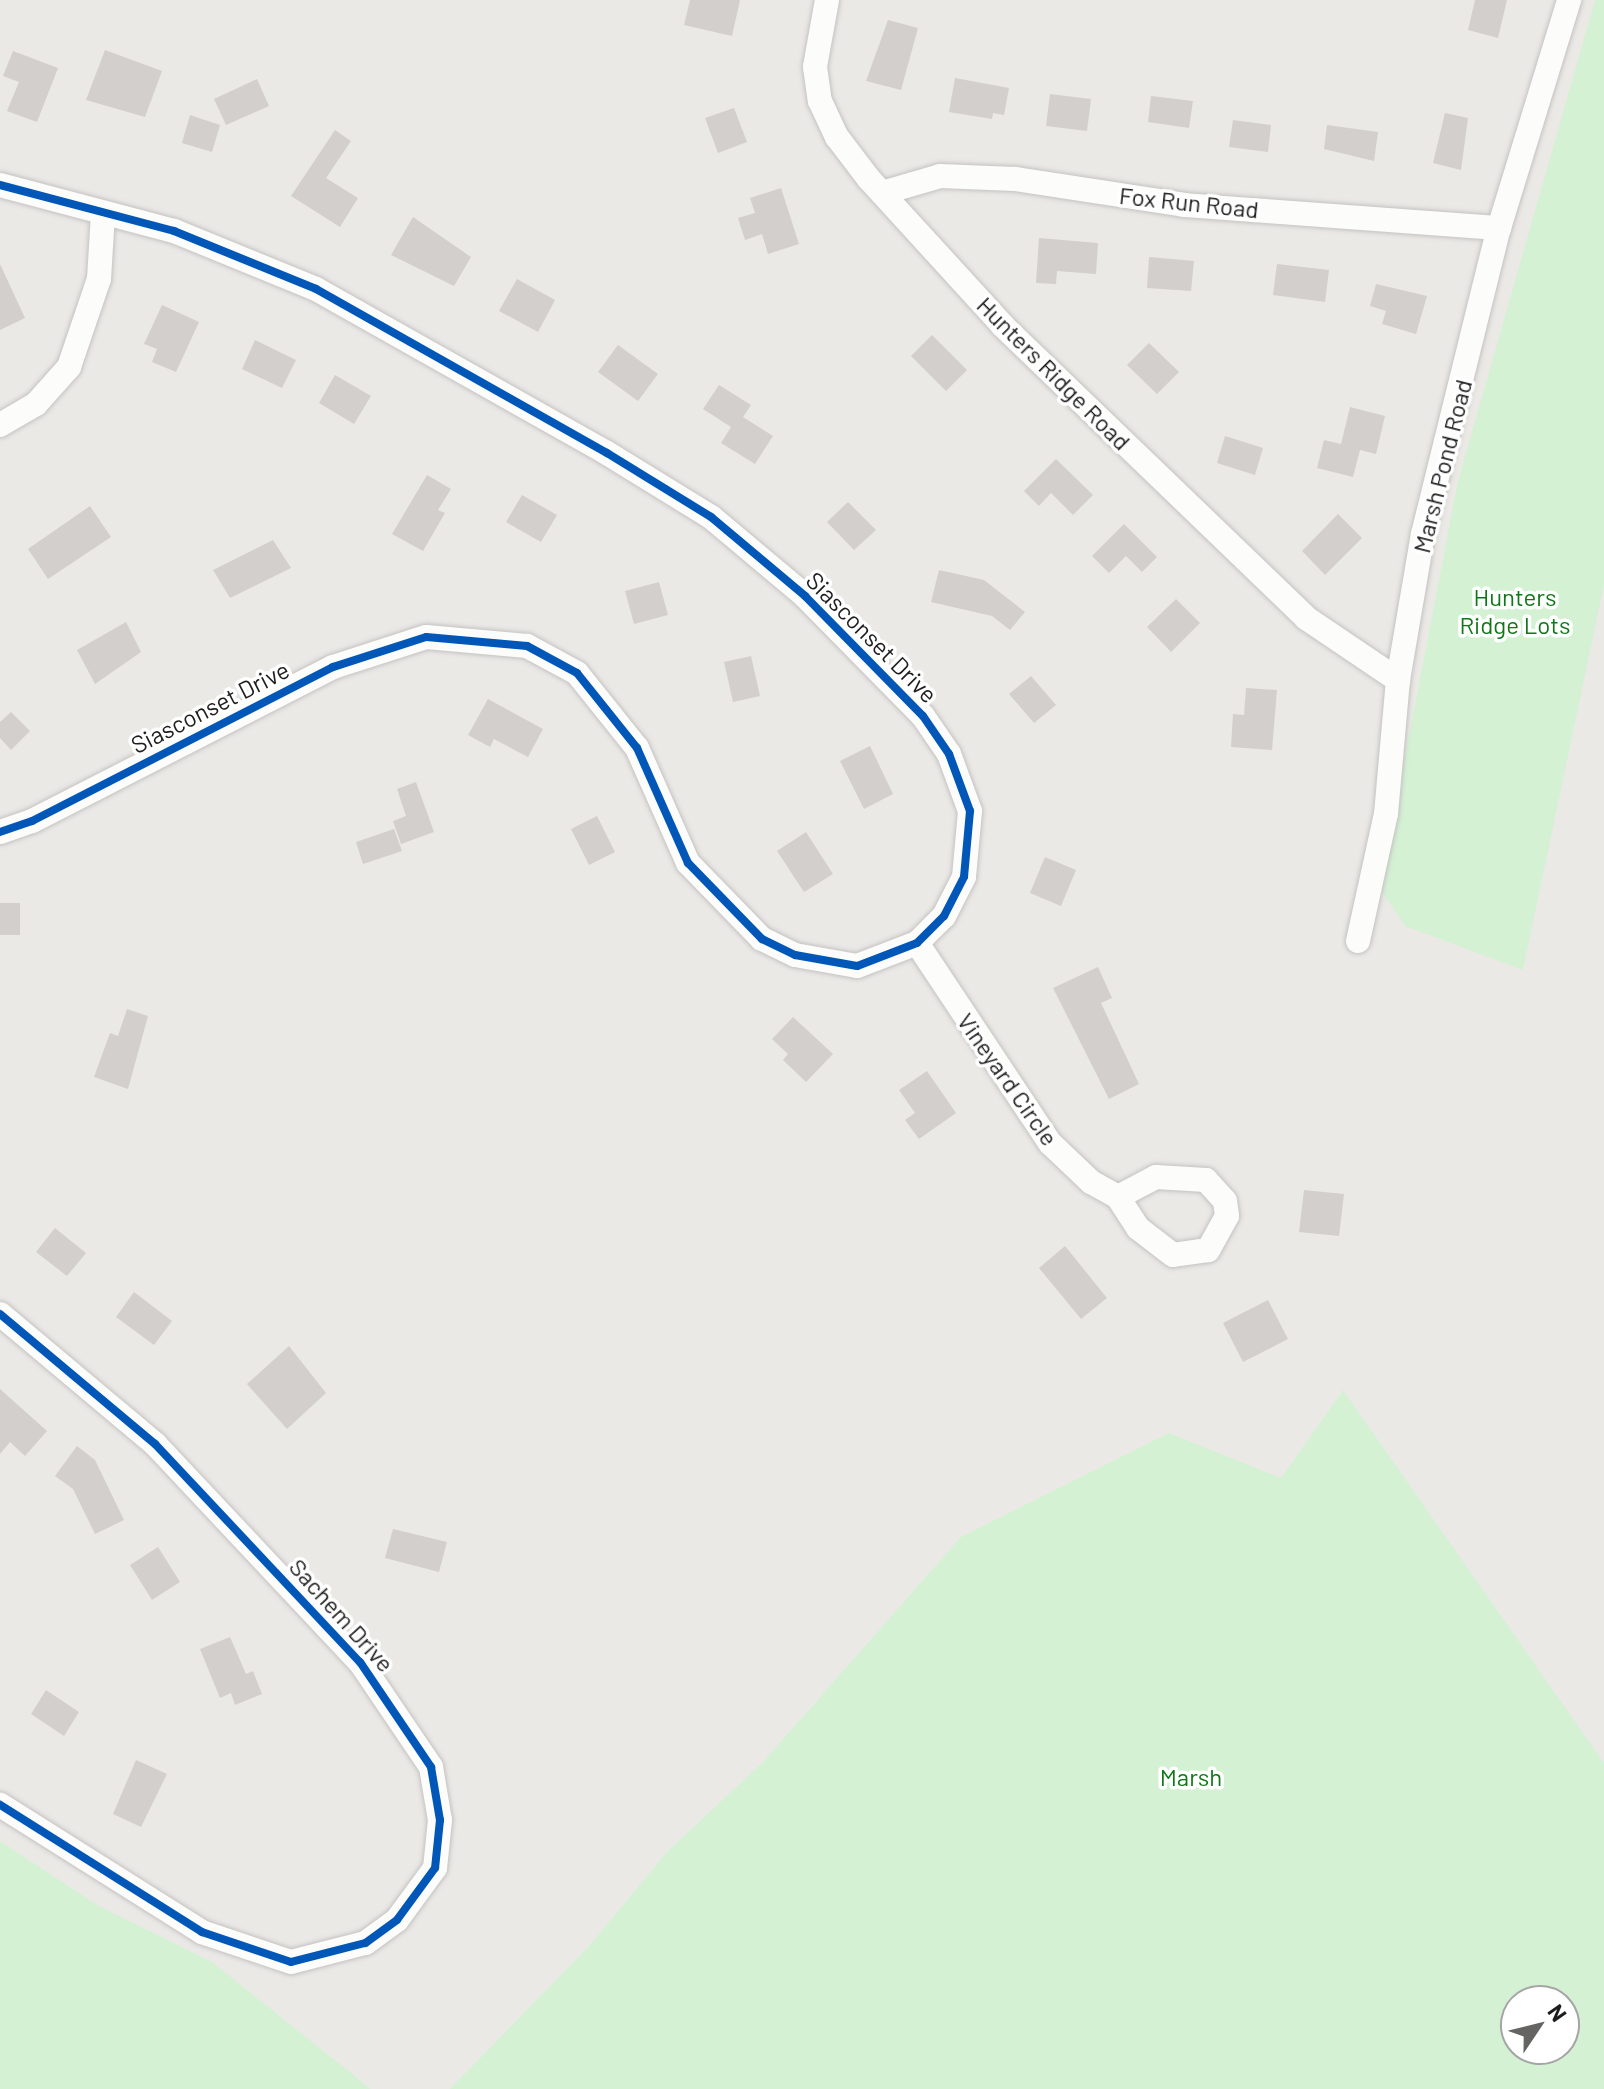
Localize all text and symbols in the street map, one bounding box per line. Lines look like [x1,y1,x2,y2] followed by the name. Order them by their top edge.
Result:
[1118,180,1260,224] street label: Fox Run Road
[971,290,1137,456] street label: Hunters Ridge Road
[1407,376,1477,556] street label: Marsh Pond Road
[800,565,944,709] street label: Siasconset Drive
[1459,583,1571,639] park label: Hunters Ridge Lots
[126,655,294,759] street label: Siasconset Drive
[952,1007,1064,1151] street label: Vineyard Circle
[284,1552,400,1678] street label: Sachem Drive
[1160,1763,1222,1791] park label: Marsh
[1500,1985,1580,2065] north arrow
[1543,1999,1573,2026] text: N

